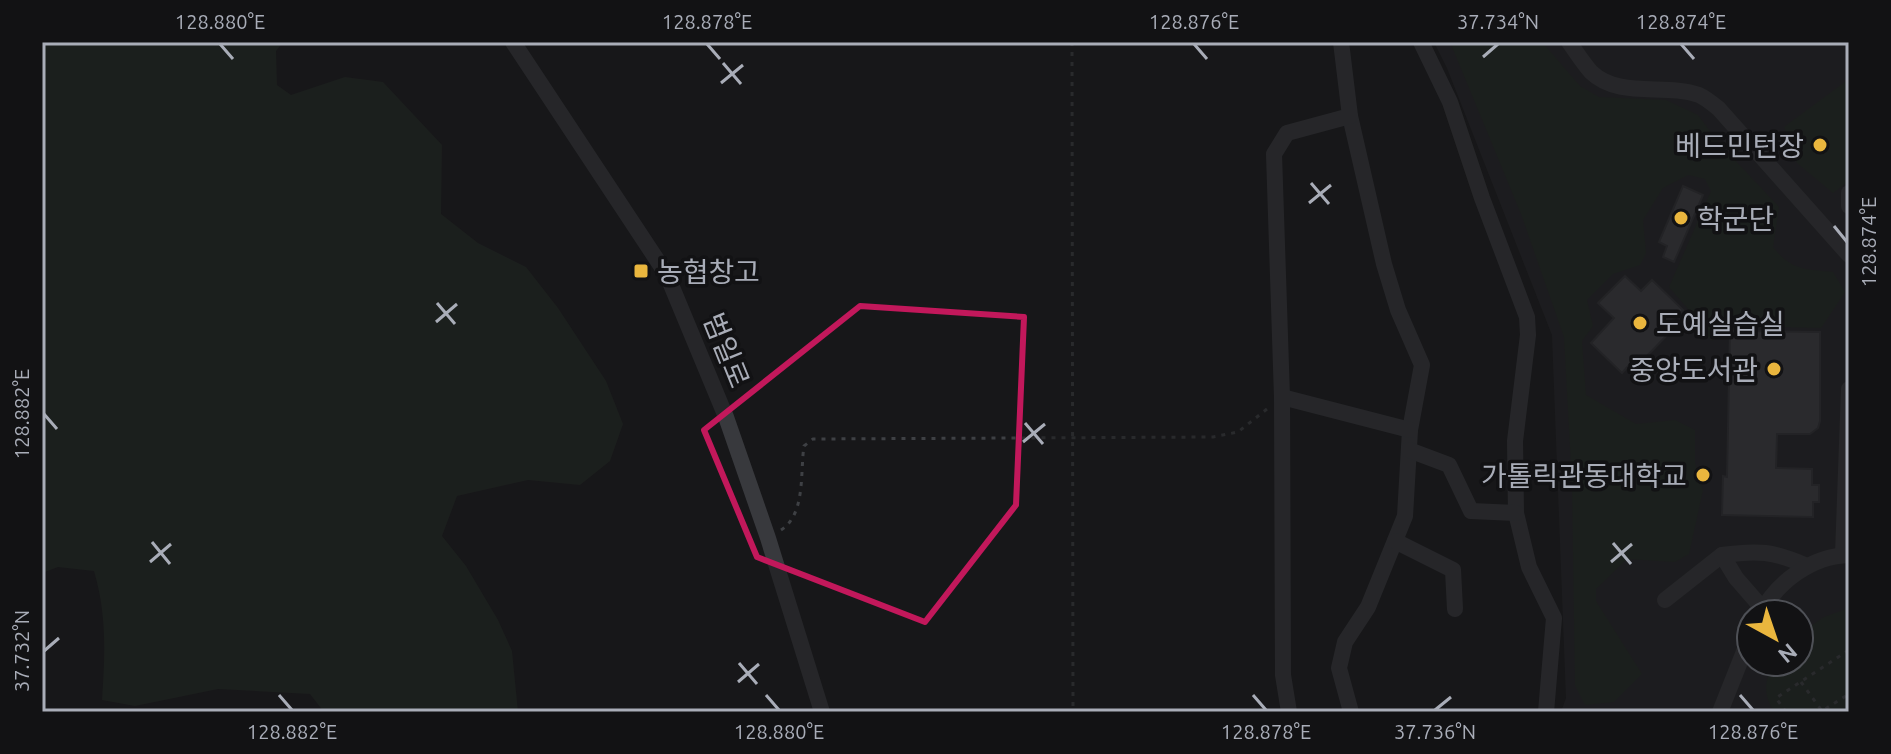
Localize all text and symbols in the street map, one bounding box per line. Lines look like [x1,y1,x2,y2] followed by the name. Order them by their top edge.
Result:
[175,10,265,33] text: 128.880°E
[662,10,752,33] text: 128.878°E
[1149,10,1239,33] text: 128.876°E
[1457,10,1539,33] text: 37.734°N
[1636,10,1726,33] text: 128.874°E
[1675,130,1804,161] place label: 베드민턴장
[1811,136,1829,154] marker: 베드민턴장
[1857,197,1880,287] text: 128.874°E
[1697,203,1774,234] place label: 학군단
[1672,209,1690,227] marker: 학군단
[657,256,760,287] place label: 농협창고
[632,262,650,280] marker: 농협창고
[698,308,756,392] street label: 범일로
[1656,308,1785,339] place label: 도예실습실
[1631,314,1649,332] marker: 도예실습실
[1629,354,1758,385] place label: 중앙도서관
[1765,360,1783,378] marker: 중앙도서관
[10,369,33,459] text: 128.882°E
[1481,460,1687,491] place label: 가톨릭관동대학교
[1694,466,1712,484] marker: 가톨릭관동대학교
[1735,598,1815,678] north arrow
[10,610,33,692] text: 37.732°N
[1774,639,1803,669] text: N
[247,720,337,743] text: 128.882°E
[734,720,824,743] text: 128.880°E
[1221,720,1311,743] text: 128.878°E
[1394,720,1476,743] text: 37.736°N
[1708,720,1798,743] text: 128.876°E

